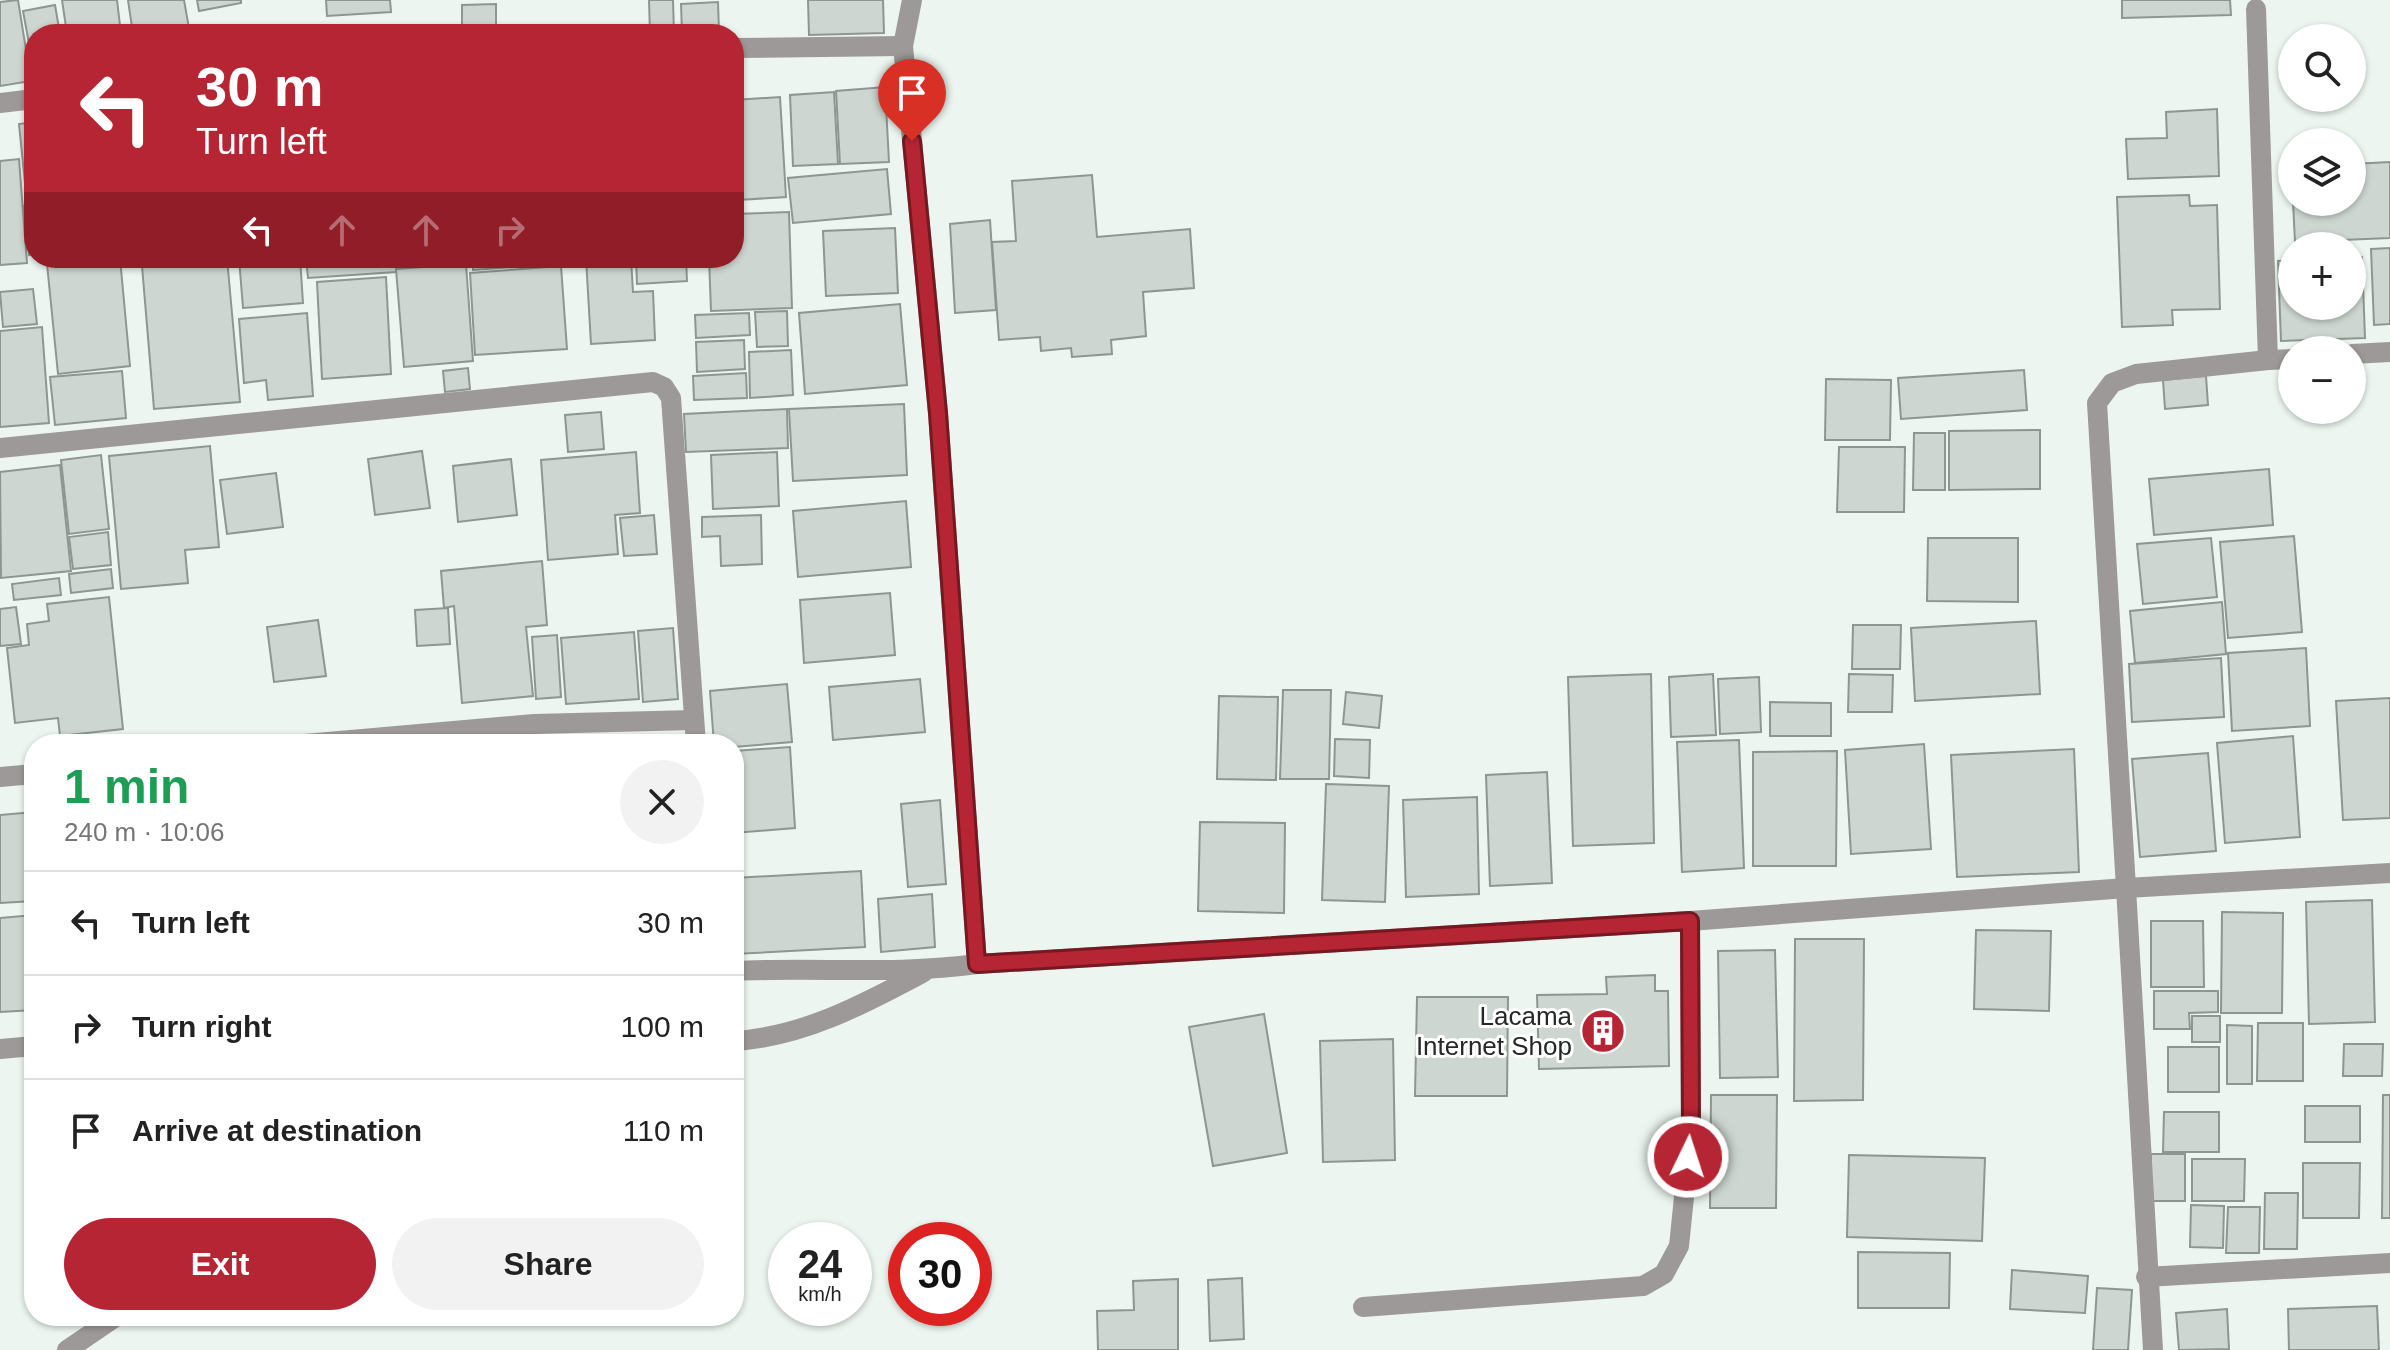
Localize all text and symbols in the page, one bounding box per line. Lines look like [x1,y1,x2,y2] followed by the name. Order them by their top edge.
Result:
[2278,24,2366,424] map controls
[2278,24,2366,112] button: search
[196,55,324,118] text: 30 m
[64,56,168,160] icon: left
[878,59,946,141] pin
[890,71,934,115] icon: arrive
[196,121,327,162] text: Turn left
[2278,128,2366,216] button: layers
[236,208,280,252] icon: left
[320,208,364,252] icon: ahead
[404,208,448,252] icon: ahead
[488,208,532,252] icon: right
[2278,232,2366,320] button: +
[2278,336,2366,424] button: −
[64,760,189,813] text: 1 min
[620,760,704,844] button: close
[64,817,224,847] text: 240 m · 10:06
[64,901,108,945] icon: left
[132,906,250,939] text: Turn left
[637,906,704,939] text: 30 m
[1416,1001,1573,1061] place label: Lacama Internet Shop
[64,1005,108,1049] icon: right
[1579,1007,1627,1055] building icon: Lacama Internet Shop
[132,1010,271,1043] text: Turn right
[621,1010,704,1043] text: 100 m
[64,1109,108,1153] icon: arrive
[132,1114,422,1147] text: Arrive at destination
[623,1114,704,1147] text: 110 m
[1646,1115,1730,1199] position arrow
[64,1218,376,1310] button: Exit
[392,1218,704,1310] button: Share
[888,1222,992,1326] speed limit sign: 30
[798,1242,842,1286] text: 24
[798,1283,842,1305] text: km/h

